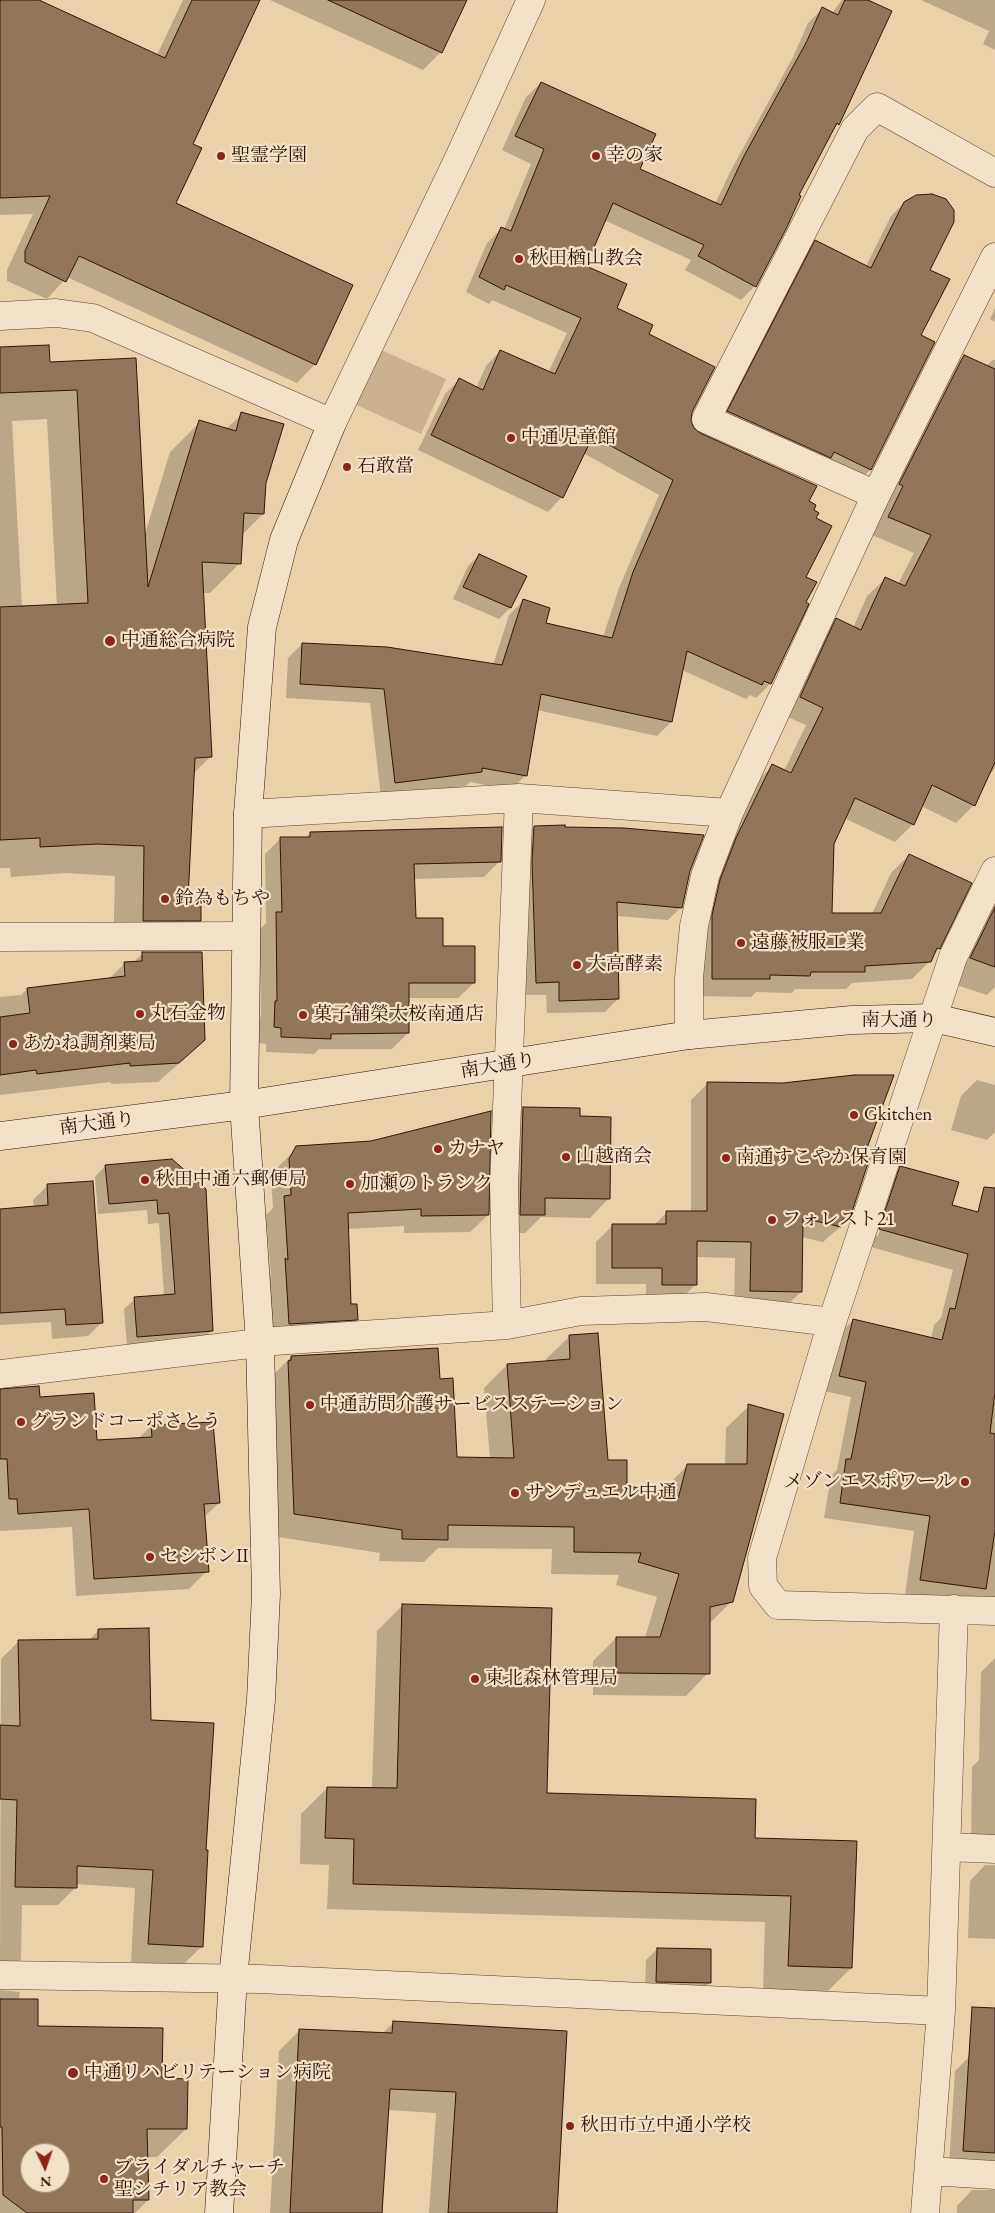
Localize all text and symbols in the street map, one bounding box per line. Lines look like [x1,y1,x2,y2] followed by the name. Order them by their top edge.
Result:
[231,145,307,167] place label: 聖霊学園
[606,145,663,167] place label: 幸の家
[215,150,227,162] marker: 聖霊学園
[590,150,602,162] marker: 幸の家
[529,248,643,270] place label: 秋田楢山教会
[513,253,525,265] marker: 秋田楢山教会
[521,427,616,449] place label: 中通児童館
[505,432,517,444] marker: 中通児童館
[357,456,414,478] place label: 石敢當
[341,461,353,473] marker: 石敢當
[121,630,235,652] place label: 中通総合病院
[103,634,117,648] marker: 中通総合病院
[175,888,270,910] place label: 鈴為もちや
[159,893,171,905] marker: 鈴為もちや
[751,932,865,954] place label: 遠藤被服工業
[735,937,747,949] marker: 遠藤被服工業
[587,954,663,976] place label: 大高酵素
[571,959,583,971] marker: 大高酵素
[150,1003,226,1025] place label: 丸石金物
[313,1004,484,1026] place label: 菓子舗榮太桜南通店
[134,1008,146,1020] marker: 丸石金物
[297,1009,309,1021] marker: 菓子舗榮太桜南通店
[861,1010,937,1032] street label: 南大通り
[23,1033,156,1055] place label: あかね調剤薬局
[7,1038,19,1050] marker: あかね調剤薬局
[459,1049,537,1083] street label: 南大通り
[864,1104,932,1126] place label: Gkitchen
[58,1108,136,1140] street label: 南大通り
[848,1109,860,1121] marker: Gkitchen
[448,1138,505,1160] place label: カナヤ
[432,1143,444,1155] marker: カナヤ
[576,1146,652,1168] place label: 山越商会
[736,1147,907,1169] place label: 南通すこやか保育園
[560,1151,572,1163] marker: 山越商会
[720,1152,732,1164] marker: 南通すこやか保育園
[155,1169,307,1191] place label: 秋田中通六郵便局
[360,1173,493,1195] place label: 加瀬のトランク
[139,1174,151,1186] marker: 秋田中通六郵便局
[344,1178,356,1190] marker: 加瀬のトランク
[782,1209,895,1231] place label: フォレスト21
[766,1214,778,1226] marker: フォレスト21
[320,1394,624,1416] place label: 中通訪問介護サービスステーション
[304,1399,316,1411] marker: 中通訪問介護サービスステーション
[31,1411,221,1433] place label: グランドコーポさとう
[15,1416,27,1428] marker: グランドコーポさとう
[784,1471,955,1493] place label: メゾンエスポワール
[959,1476,971,1488] marker: メゾンエスポワール
[525,1482,677,1504] place label: サンデュエル中通
[509,1487,521,1499] marker: サンデュエル中通
[160,1546,249,1568] place label: セシボンⅡ
[144,1551,156,1563] marker: セシボンⅡ
[485,1668,618,1690] place label: 東北森林管理局
[469,1673,481,1685] marker: 東北森林管理局
[84,2062,331,2084] place label: 中通リハビリテーション病院
[66,2066,80,2080] marker: 中通リハビリテーション病院
[580,2115,751,2137] place label: 秋田市立中通小学校
[564,2120,576,2132] marker: 秋田市立中通小学校
[20,2143,70,2193] north arrow
[114,2157,285,2201] place label: ブライダルチャーチ 聖シチリア教会
[40,2173,52,2191] text: N
[98,2173,110,2185] marker: ブライダルチャーチ 聖シチリア教会

